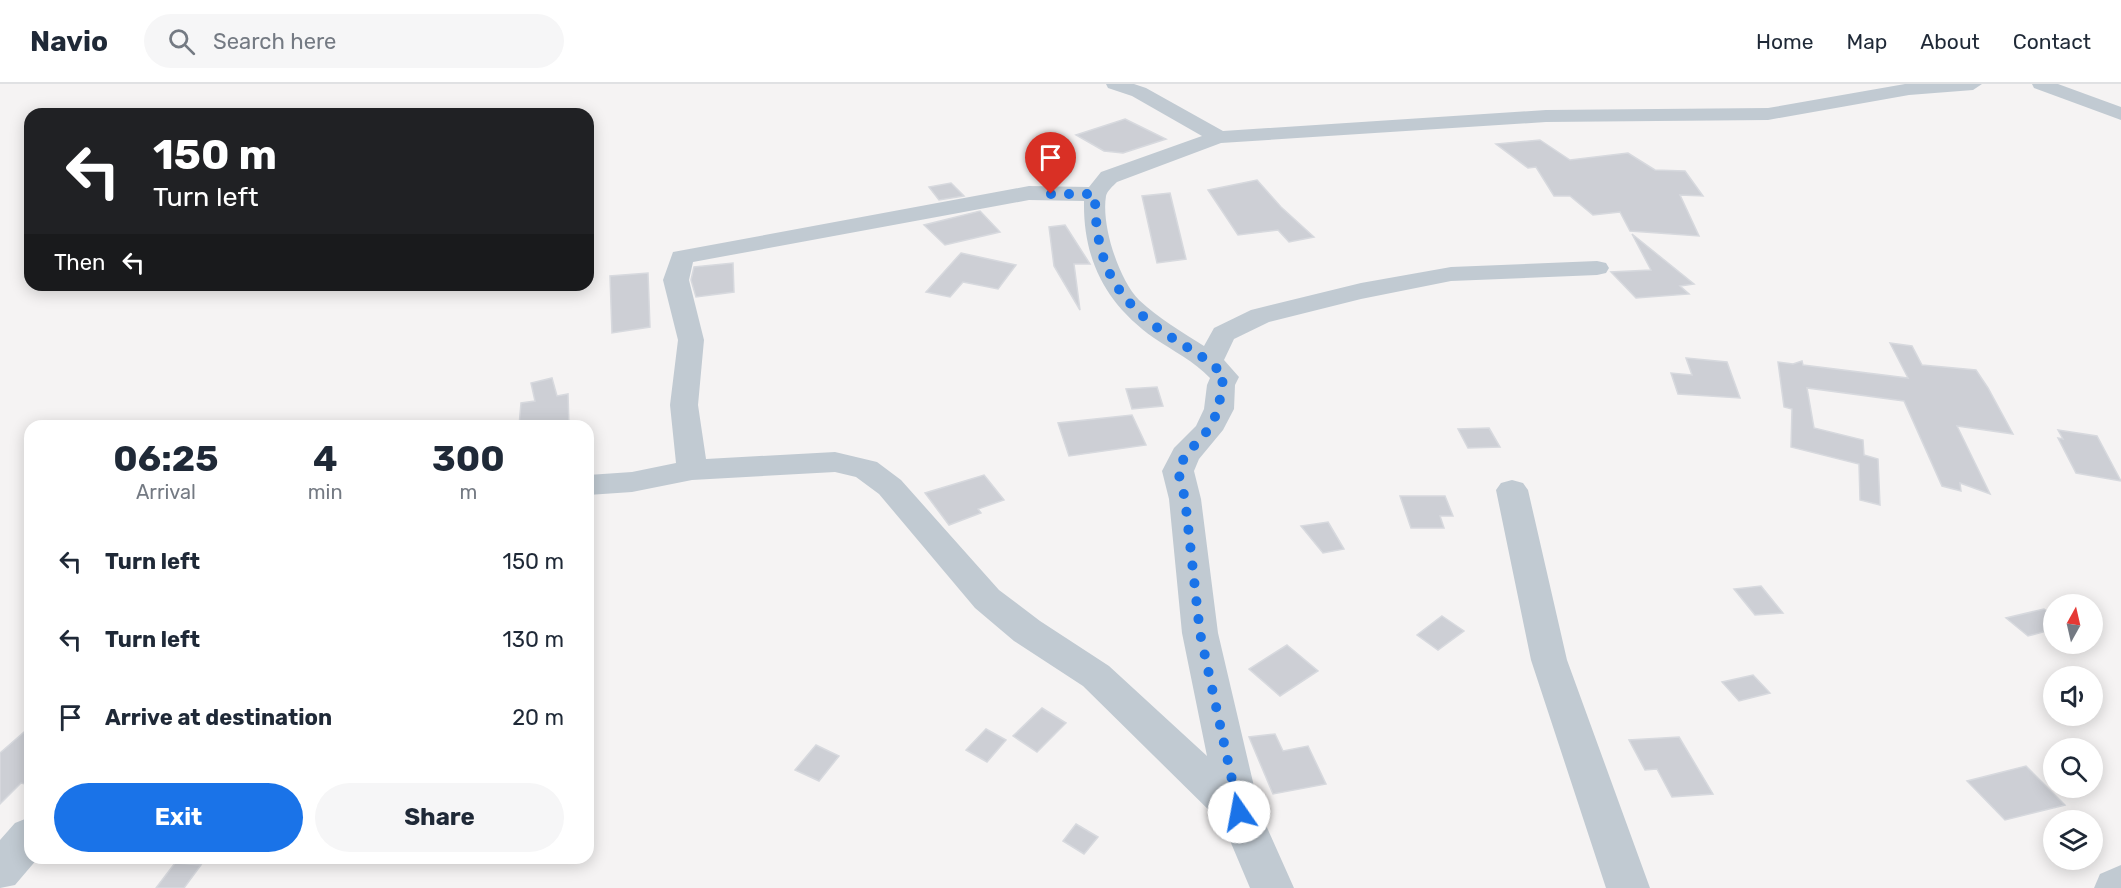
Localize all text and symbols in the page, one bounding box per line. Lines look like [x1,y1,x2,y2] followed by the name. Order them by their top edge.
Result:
[144,14,564,68] search box
[30,25,108,58] text: Navio
[165,25,198,58] icon: search
[213,28,336,55] text: Search here
[1756,29,1813,54] text: Home
[1846,29,1887,54] text: Map
[1920,29,1980,54] text: About
[2013,29,2091,54] text: Contact
[153,130,277,180] text: 150 m
[54,132,132,210] icon: left
[1025,132,1076,194] pin
[1034,141,1067,174] icon: arrive
[153,181,258,213] text: Turn left
[117,246,150,279] icon: left
[54,249,105,276] text: Then
[113,437,218,480] text: 06:25
[313,437,337,480] text: 4
[432,437,505,480] text: 300
[136,480,196,504] text: Arrival
[308,480,343,504] text: min
[459,480,477,504] text: m
[54,545,87,578] icon: left
[105,548,200,575] text: Turn left
[503,548,564,575] text: 150 m
[2043,594,2103,654] north arrow
[2043,594,2103,870] map controls
[54,623,87,656] icon: left
[105,626,200,653] text: Turn left
[502,626,564,653] text: 130 m
[2043,666,2103,726] button: sound
[54,701,87,734] icon: arrive
[105,704,332,731] text: Arrive at destination
[512,704,564,731] text: 20 m
[2043,738,2103,798] button: search
[1207,780,1271,844] position arrow
[54,783,303,852] button: Exit
[315,783,564,852] button: Share
[2043,810,2103,870] button: layers

